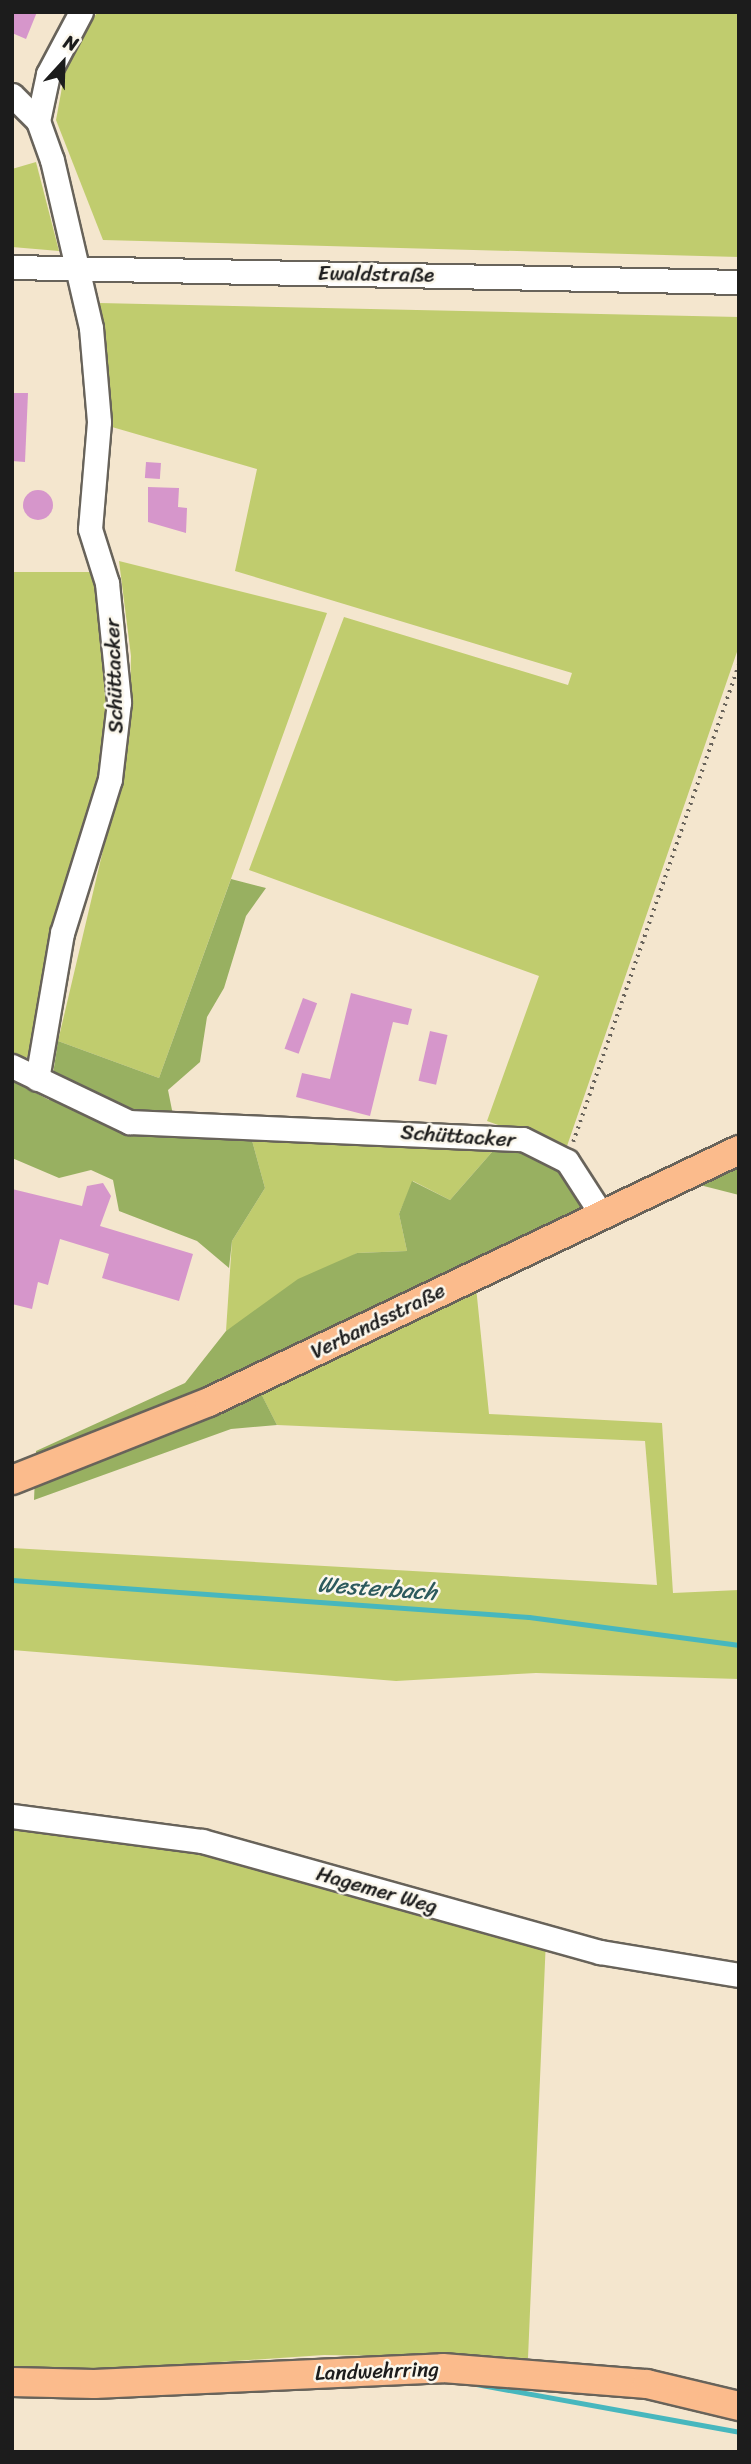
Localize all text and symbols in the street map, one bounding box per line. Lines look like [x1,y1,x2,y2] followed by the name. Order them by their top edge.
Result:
[59,25,83,61] text: N
[28,28,98,98] north arrow
[318,260,434,288] street label: Ewaldstraße
[99,618,129,734] street label: Schüttacker
[400,1119,516,1153] street label: Schüttacker
[307,1278,449,1364] street label: Verbandsstraße
[317,1571,437,1607] water label: Westerbach
[314,1861,440,1919] street label: Hagemer Weg
[315,2356,439,2386] street label: Landwehrring

